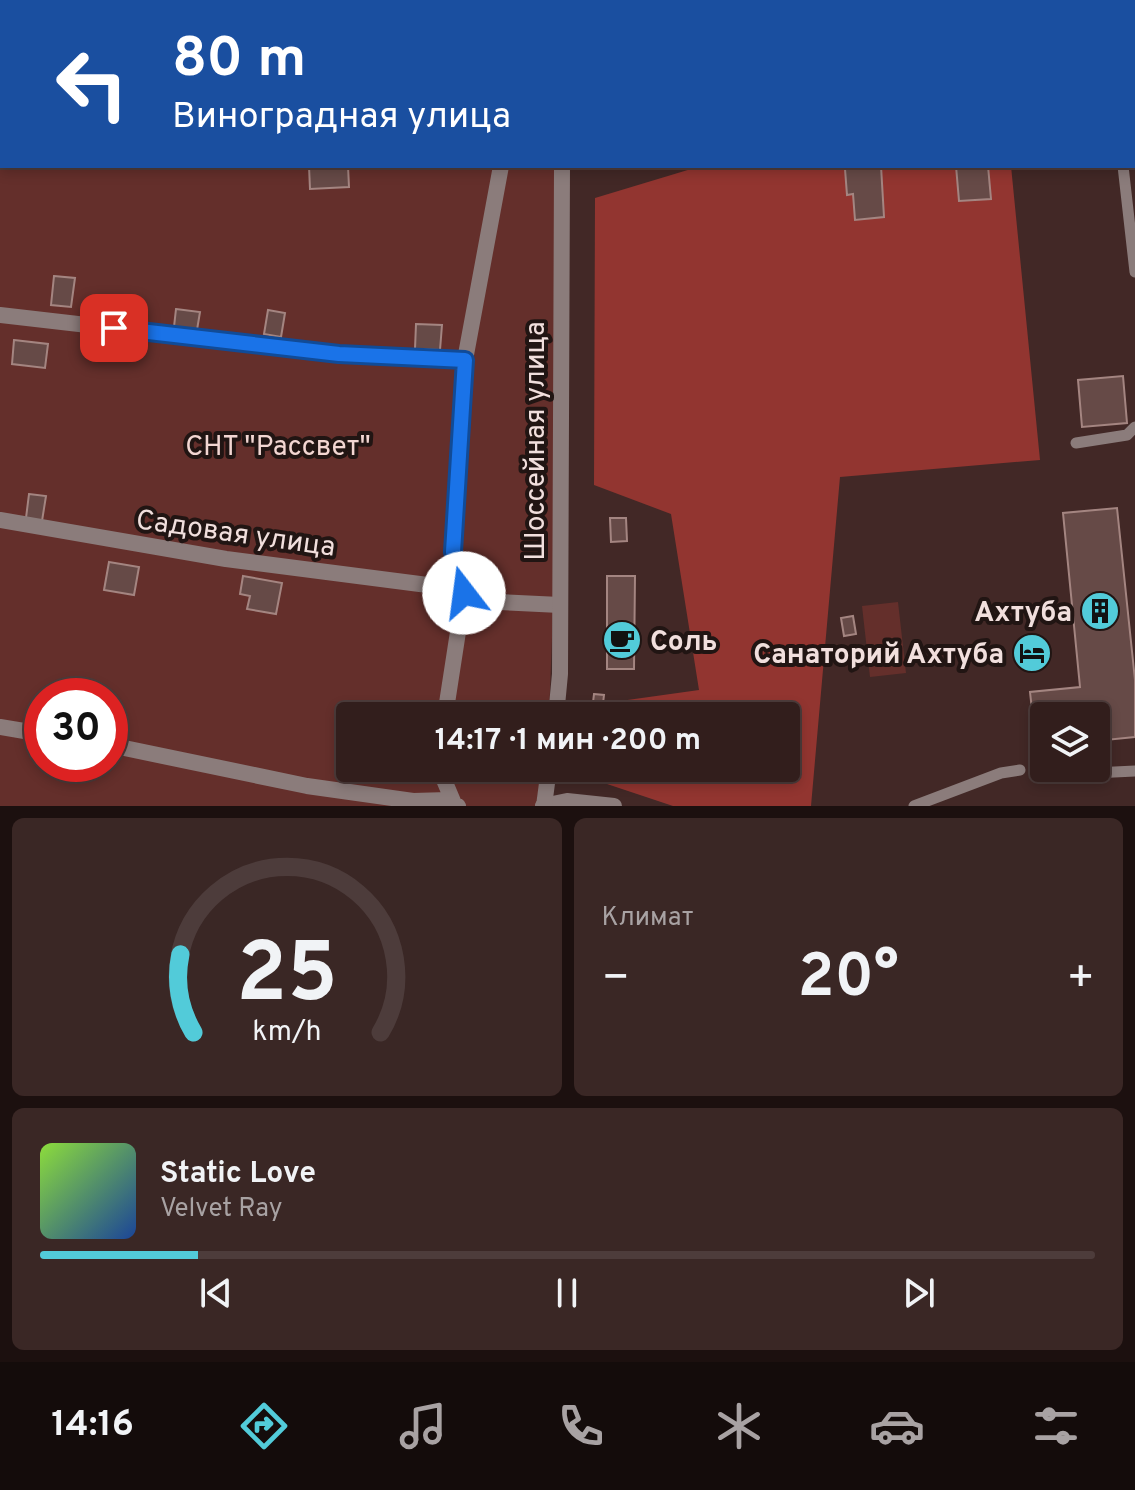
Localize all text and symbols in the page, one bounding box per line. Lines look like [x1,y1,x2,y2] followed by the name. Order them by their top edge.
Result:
[172,26,306,96] text: 80 m
[40,32,144,136] icon: left
[172,95,511,141] text: Виноградная улица
[80,294,148,362] pin
[92,306,136,350] icon: arrive
[519,321,555,561] street label: Шоссейная улица
[185,430,371,466] park label: СНТ "Рассвет"
[134,503,338,567] street label: Садовая улица
[422,551,506,635] position arrow
[1079,590,1121,632] building icon: Ахтуба
[974,596,1072,632] place label: Ахтуба
[601,619,643,661] cafe icon: Соль
[650,625,718,661] place label: Соль
[1011,632,1053,674] hotel icon: Санаторий Ахтуба
[753,638,1004,674] place label: Санаторий Ахтуба
[24,678,128,782] speed limit sign: 30
[1030,702,1110,782] map controls
[1030,702,1110,782] button: layers
[435,723,701,760] text: 14:17 · 1 мин · 200 m
[602,902,693,935] text: Климат
[236,926,338,1031] text: 25
[798,942,899,1018] text: 20°
[602,952,630,1008] text: −
[1067,952,1095,1008] text: +
[252,1015,321,1051] text: km/h
[160,1156,316,1193] text: Static Love
[160,1193,283,1226] text: Velvet Ray
[194,1271,238,1315] icon: previous
[545,1271,589,1315] icon: pause
[897,1271,941,1315] icon: next
[236,1398,292,1454] icon: directions
[395,1398,451,1454] icon: music
[553,1398,609,1454] icon: phone
[711,1398,767,1454] icon: climate
[869,1398,925,1454] icon: car
[1028,1398,1084,1454] icon: filters
[51,1403,134,1449] text: 14:16

